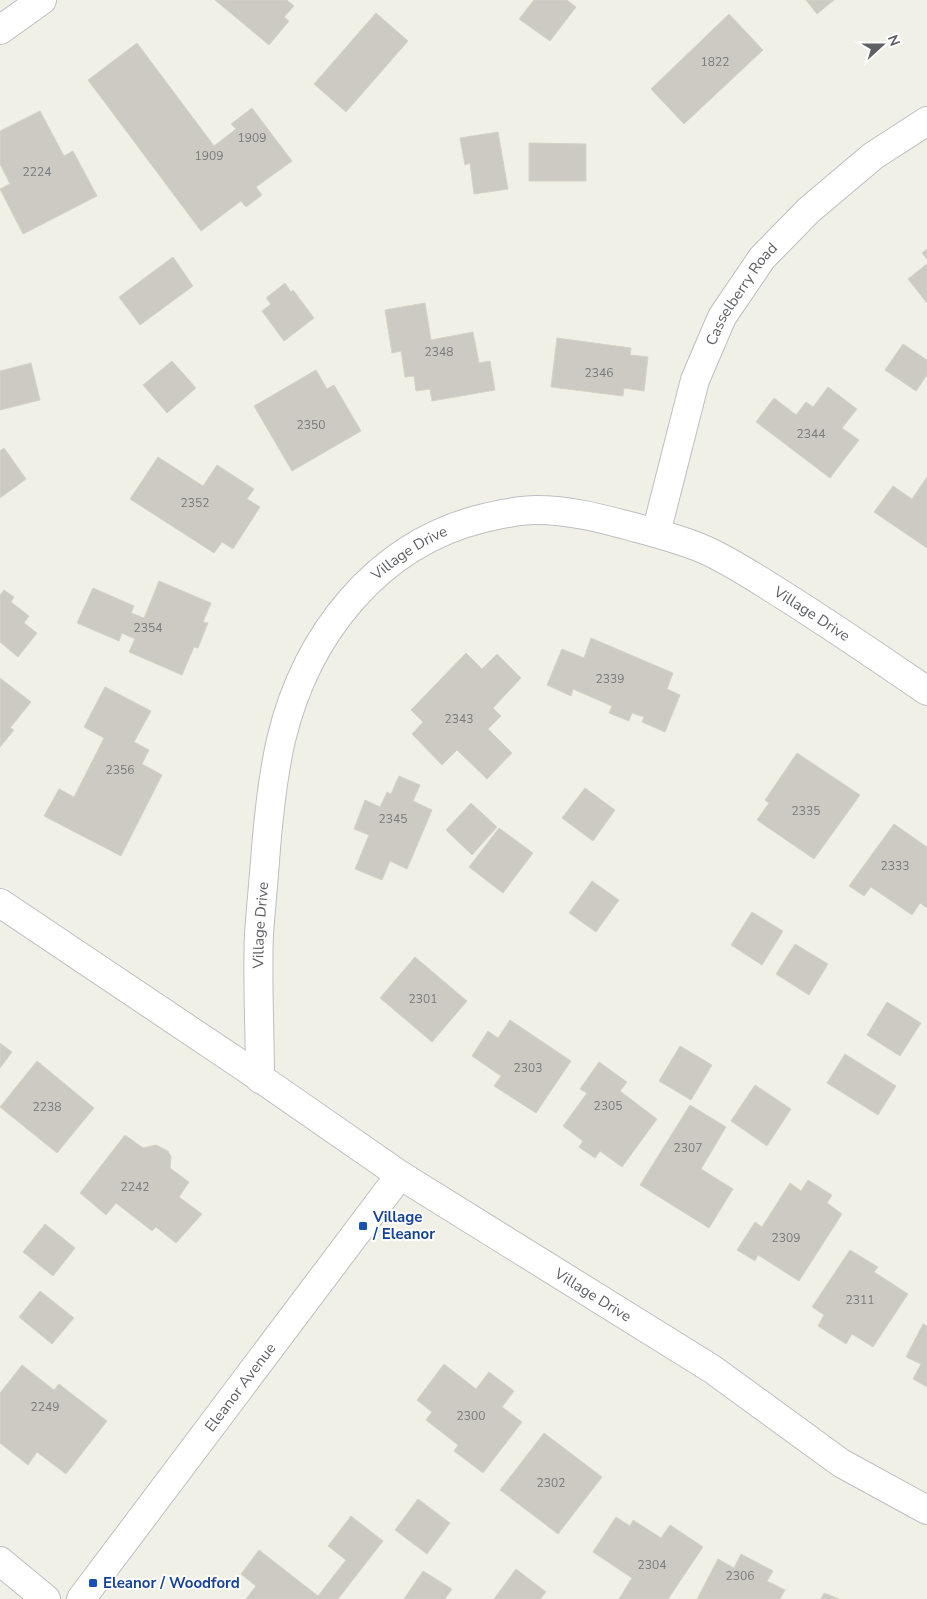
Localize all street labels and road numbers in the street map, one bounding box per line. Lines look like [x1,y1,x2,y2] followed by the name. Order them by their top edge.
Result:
[701,238,782,349] street label: Casselberry Road
[366,521,450,585] street label: Village Drive
[769,581,854,646] street label: Village Drive
[248,881,273,970] street label: Village Drive
[550,1263,635,1326] street label: Village Drive
[200,1339,280,1436] street label: Eleanor Avenue

